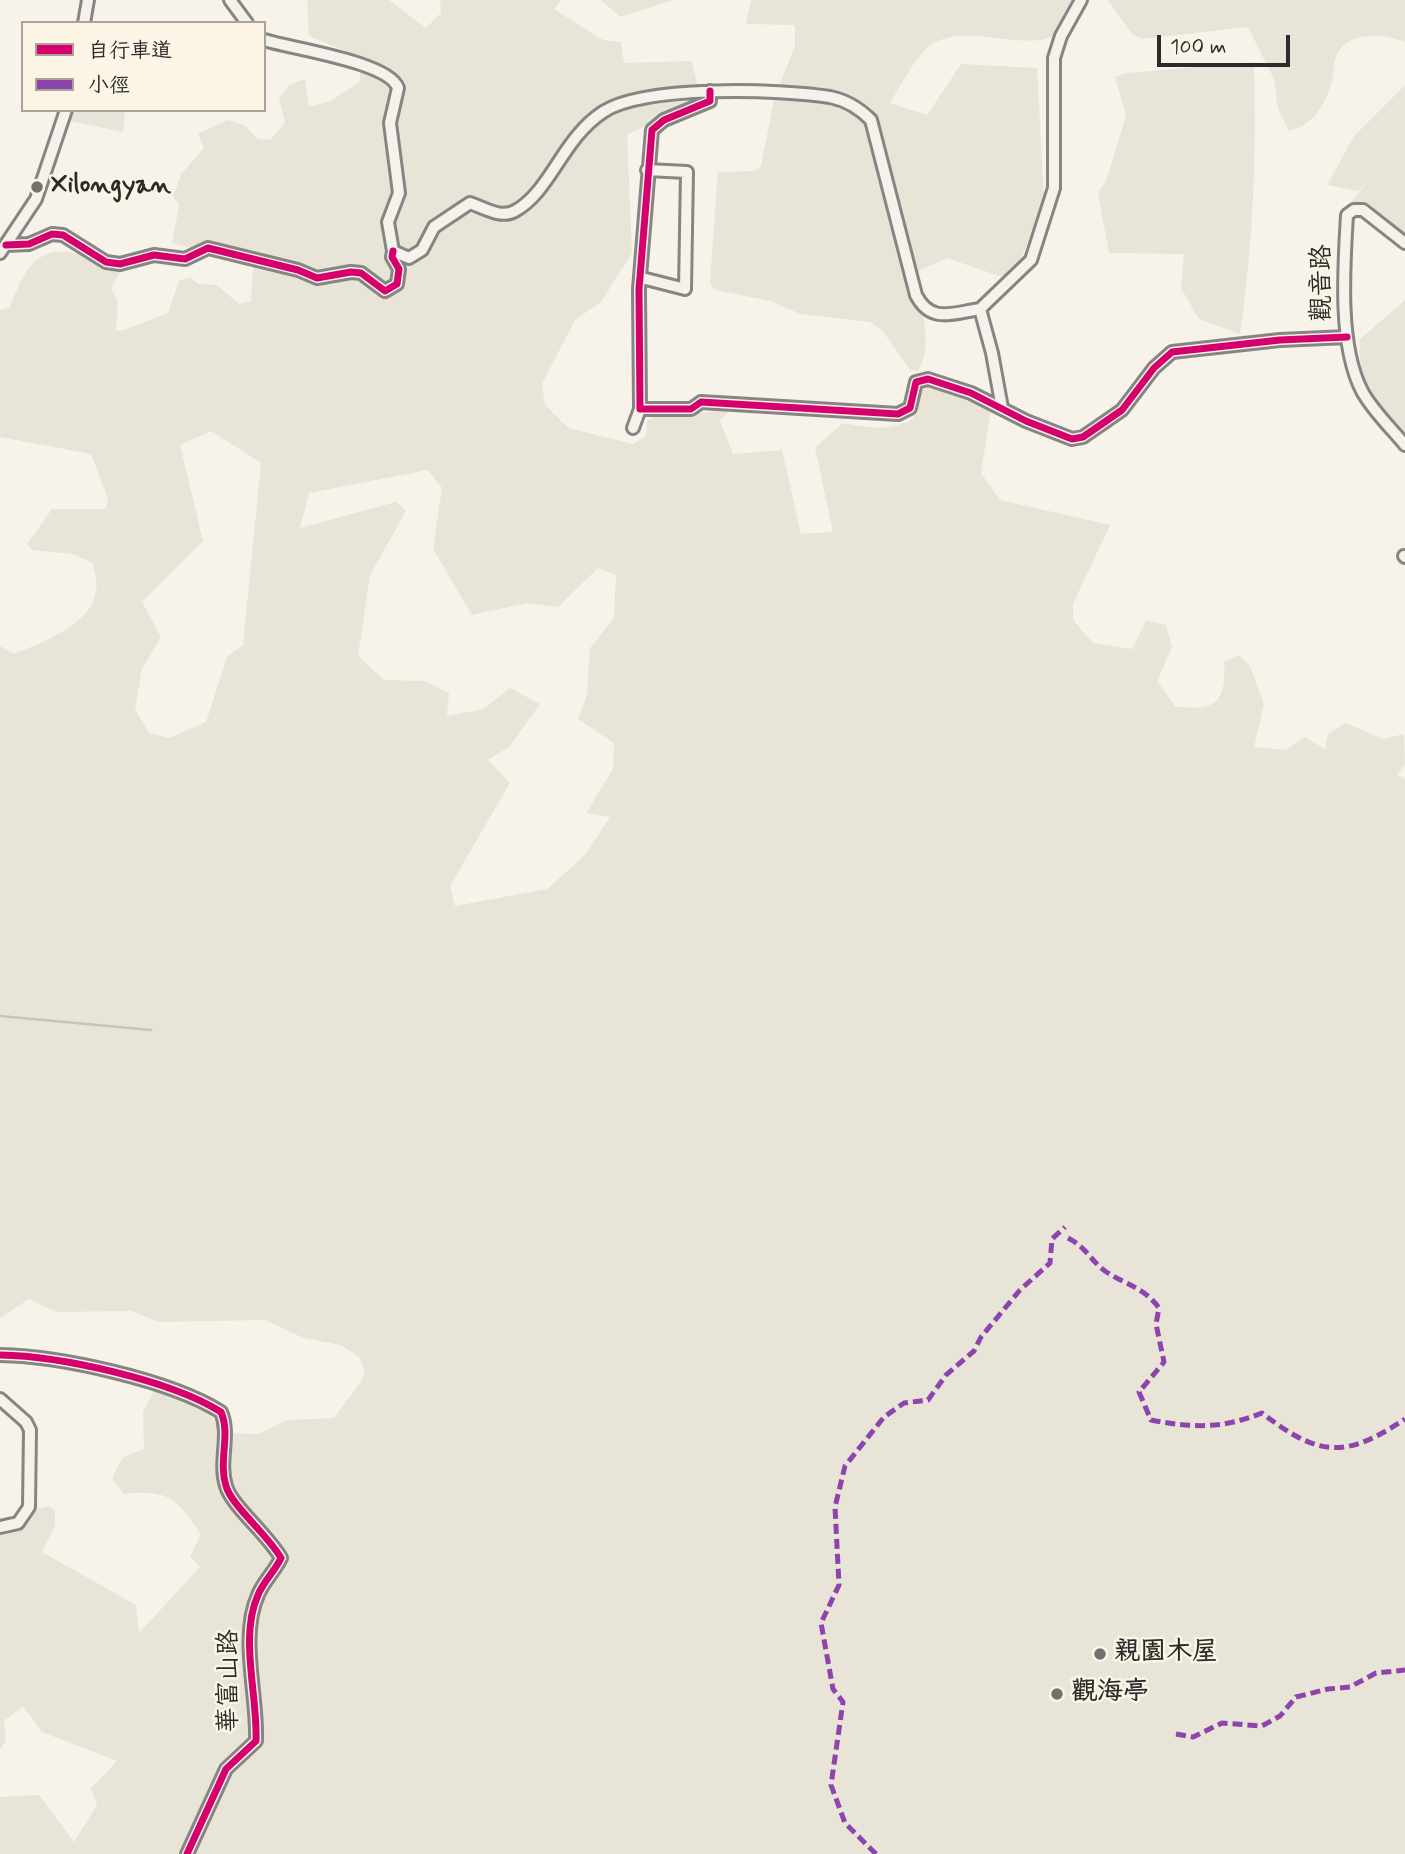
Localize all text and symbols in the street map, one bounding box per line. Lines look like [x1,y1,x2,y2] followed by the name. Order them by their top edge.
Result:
[21,21,266,112] legend
[1160,21,1293,65] scale bar
[1170,33,1226,61] text: 100 m
[88,37,172,65] text: 自行車道
[88,72,130,100] text: 小徑
[51,171,171,203] place label: Xilongyan
[29,179,45,195] marker: Xilongyan
[1308,244,1340,322] street label: 觀音路
[215,1629,247,1733] street label: 華富山路
[1114,1638,1218,1670] place label: 親園木屋
[1092,1646,1108,1662] marker: 親園木屋
[1071,1678,1149,1710] place label: 觀海亭
[1049,1686,1065,1702] marker: 觀海亭

